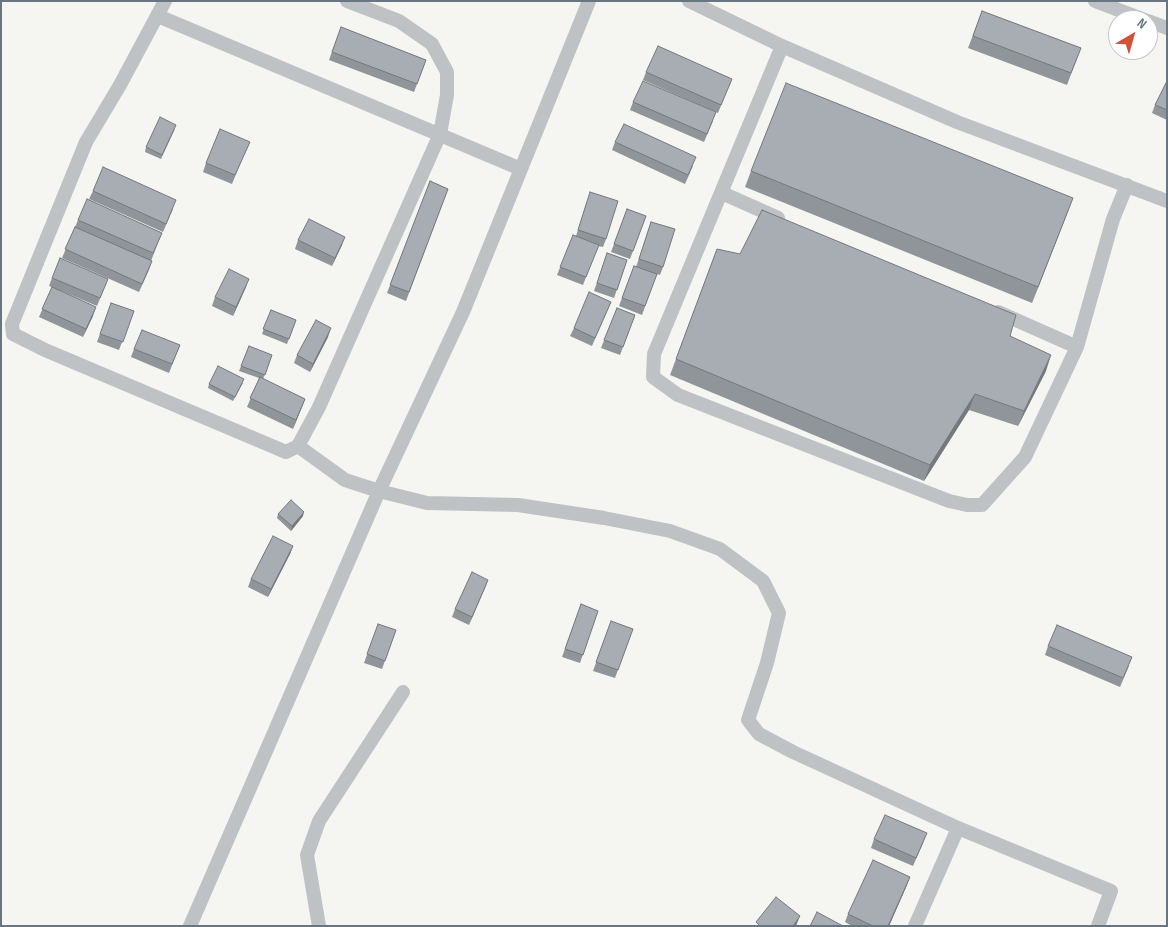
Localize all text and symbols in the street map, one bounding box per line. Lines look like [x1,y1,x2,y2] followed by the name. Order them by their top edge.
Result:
[1108,10,1158,60] north arrow
[1134,15,1150,33] text: N

